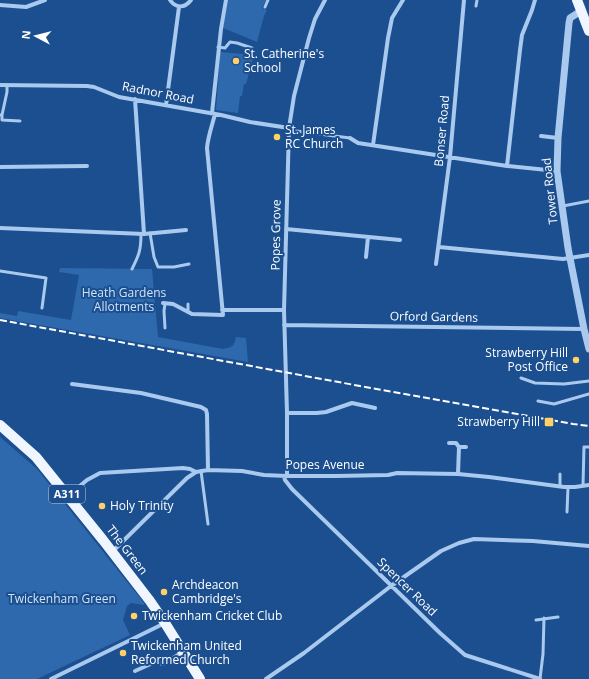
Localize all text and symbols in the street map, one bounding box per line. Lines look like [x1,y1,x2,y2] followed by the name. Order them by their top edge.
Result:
[16,16,56,56] north arrow
[18,29,34,40] text: N
[244,45,324,76] place label: St. Catherine's School
[231,56,241,66] marker: St. Catherine's School
[121,77,195,108] street label: Radnor Road
[430,95,453,167] street label: Bonser Road
[285,121,343,152] place label: St. James RC Church
[272,132,282,142] marker: St. James RC Church
[538,157,561,225] street label: Tower Road
[266,199,285,271] street label: Popes Grove
[82,284,167,315] park label: Heath Gardens Allotments
[390,307,479,326] street label: Orford Gardens
[485,344,568,375] place label: Strawberry Hill Post Office
[571,355,581,365] marker: Strawberry Hill Post Office
[457,413,540,430] place label: Strawberry Hill
[543,416,555,428] marker: Strawberry Hill
[285,456,365,473] street label: Popes Avenue
[49,485,85,503] road number: A311
[110,497,174,514] place label: Holy Trinity
[97,501,107,511] marker: Holy Trinity
[103,521,152,578] street label: The Green
[374,554,441,620] street label: Spencer Road
[172,576,242,607] place label: Archdeacon Cambridge's
[159,587,169,597] marker: Archdeacon Cambridge's
[8,590,116,607] park label: Twickenham Green
[142,607,282,624] place label: Twickenham Cricket Club
[129,611,139,621] marker: Twickenham Cricket Club
[131,637,242,668] place label: Twickenham United Reformed Church
[118,648,128,658] marker: Twickenham United Reformed Church

